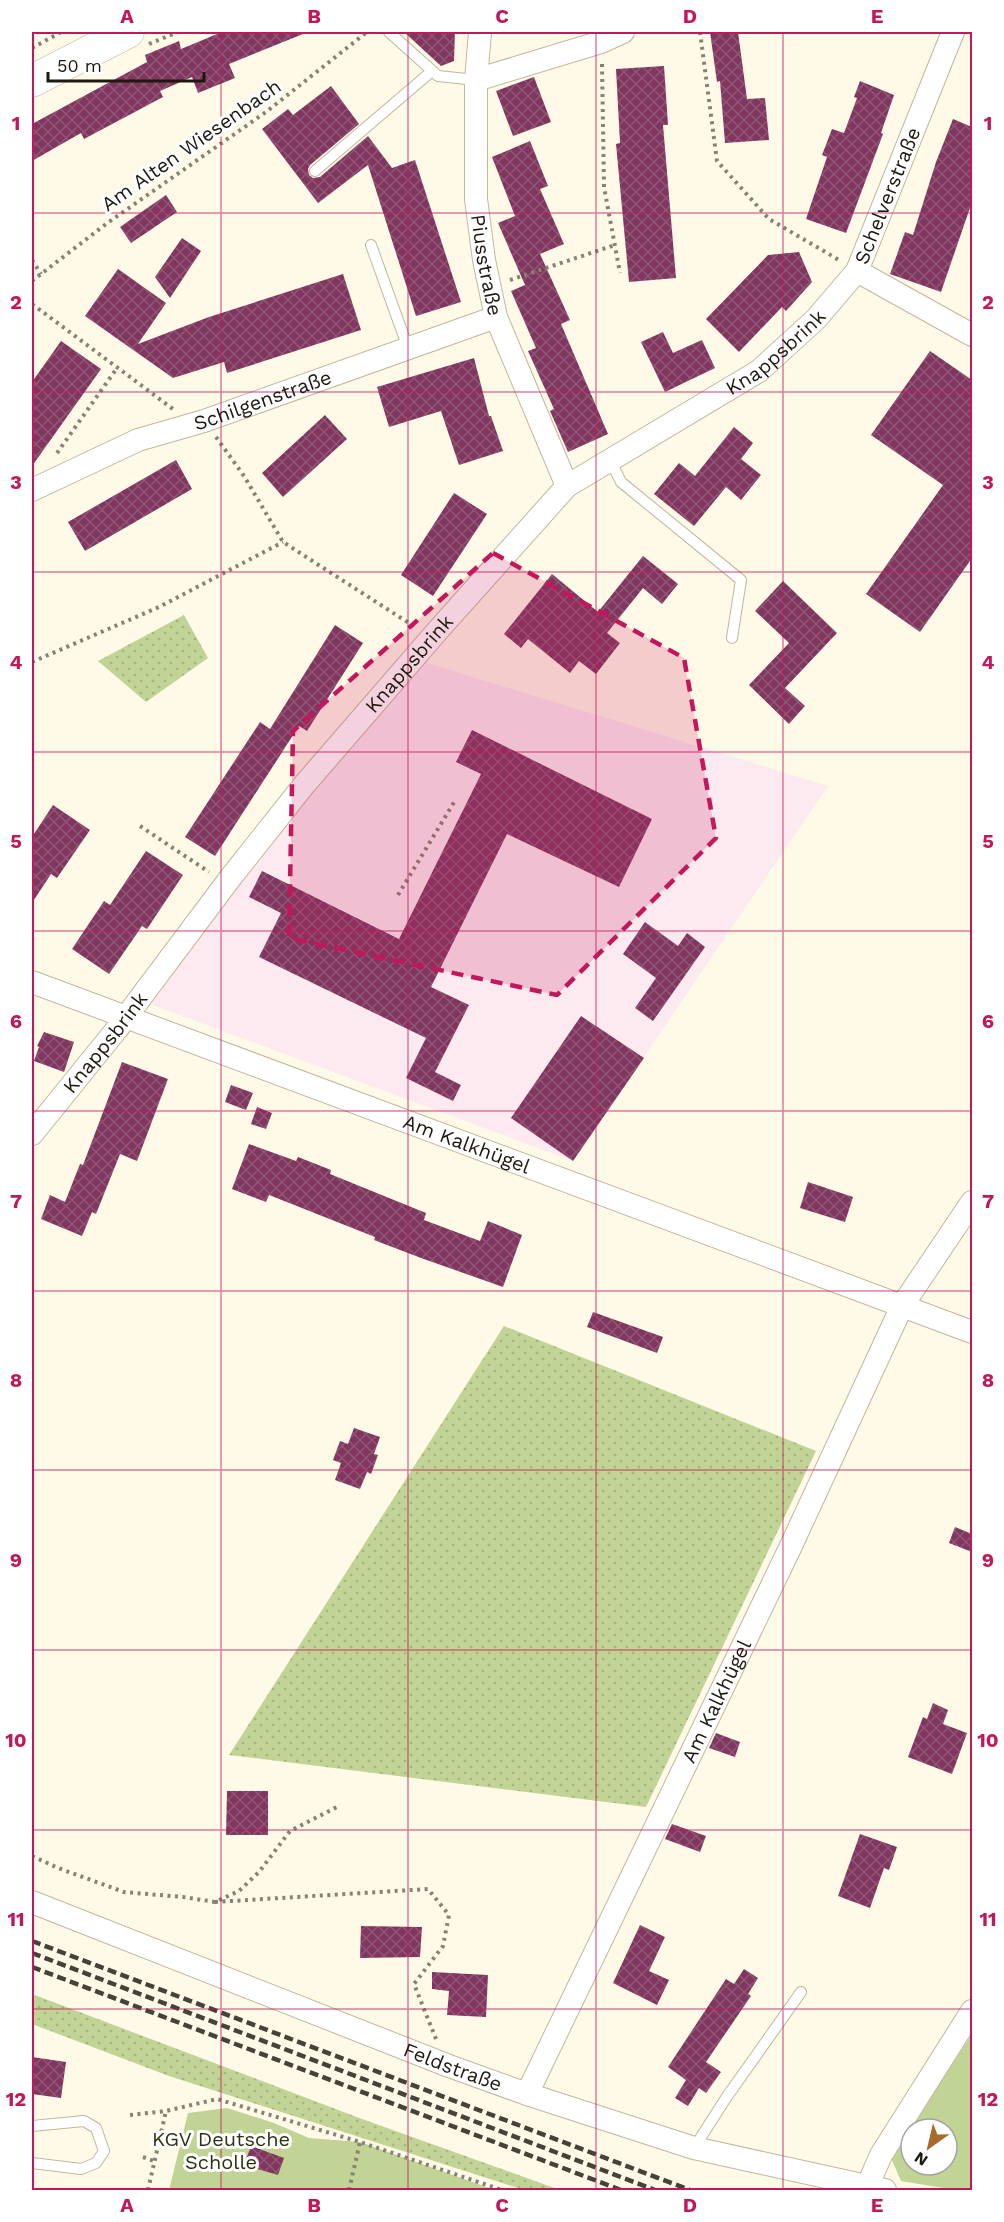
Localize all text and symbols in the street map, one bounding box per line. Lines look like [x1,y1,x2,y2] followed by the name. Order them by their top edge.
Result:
[120,4,134,28] text: A
[307,4,321,28] text: B
[495,4,509,28] text: C
[683,4,697,28] text: D
[871,4,883,28] text: E
[48,45,204,83] scale bar
[57,55,102,76] text: 50 m
[97,74,285,216] street label: Am Alten Wiesenbach
[12,111,20,135] text: 1
[984,111,992,135] text: 1
[849,124,925,268] street label: Schelverstraße
[466,213,507,318] street label: Piusstraße
[10,290,22,314] text: 2
[982,290,994,314] text: 2
[721,305,831,400] street label: Knappsbrink
[191,365,335,435] street label: Schilgenstraße
[10,470,22,494] text: 3
[982,470,994,494] text: 3
[360,610,458,718] street label: Knappsbrink
[10,650,23,674] text: 4
[982,650,995,674] text: 4
[10,829,22,853] text: 5
[982,829,994,853] text: 5
[58,987,152,1098] street label: Knappsbrink
[10,1009,22,1033] text: 6
[982,1009,994,1033] text: 6
[400,1109,534,1178] street label: Am Kalkhügel
[10,1189,22,1213] text: 7
[982,1189,994,1213] text: 7
[10,1368,22,1392] text: 8
[982,1368,994,1392] text: 8
[10,1548,22,1572] text: 9
[982,1548,994,1572] text: 9
[676,1636,756,1767] street label: Am Kalkhügel
[5,1728,27,1752] text: 10
[977,1728,999,1752] text: 10
[7,1907,25,1931] text: 11
[979,1907,997,1931] text: 11
[400,2037,505,2096] street label: Feldstraße
[6,2087,26,2111] text: 12
[978,2087,998,2111] text: 12
[899,2117,959,2177] north arrow
[152,2127,290,2174] park label: KGV Deutsche Scholle
[911,2148,931,2170] text: N
[120,2193,134,2217] text: A
[307,2193,321,2217] text: B
[495,2193,509,2217] text: C
[683,2193,697,2217] text: D
[871,2193,883,2217] text: E

